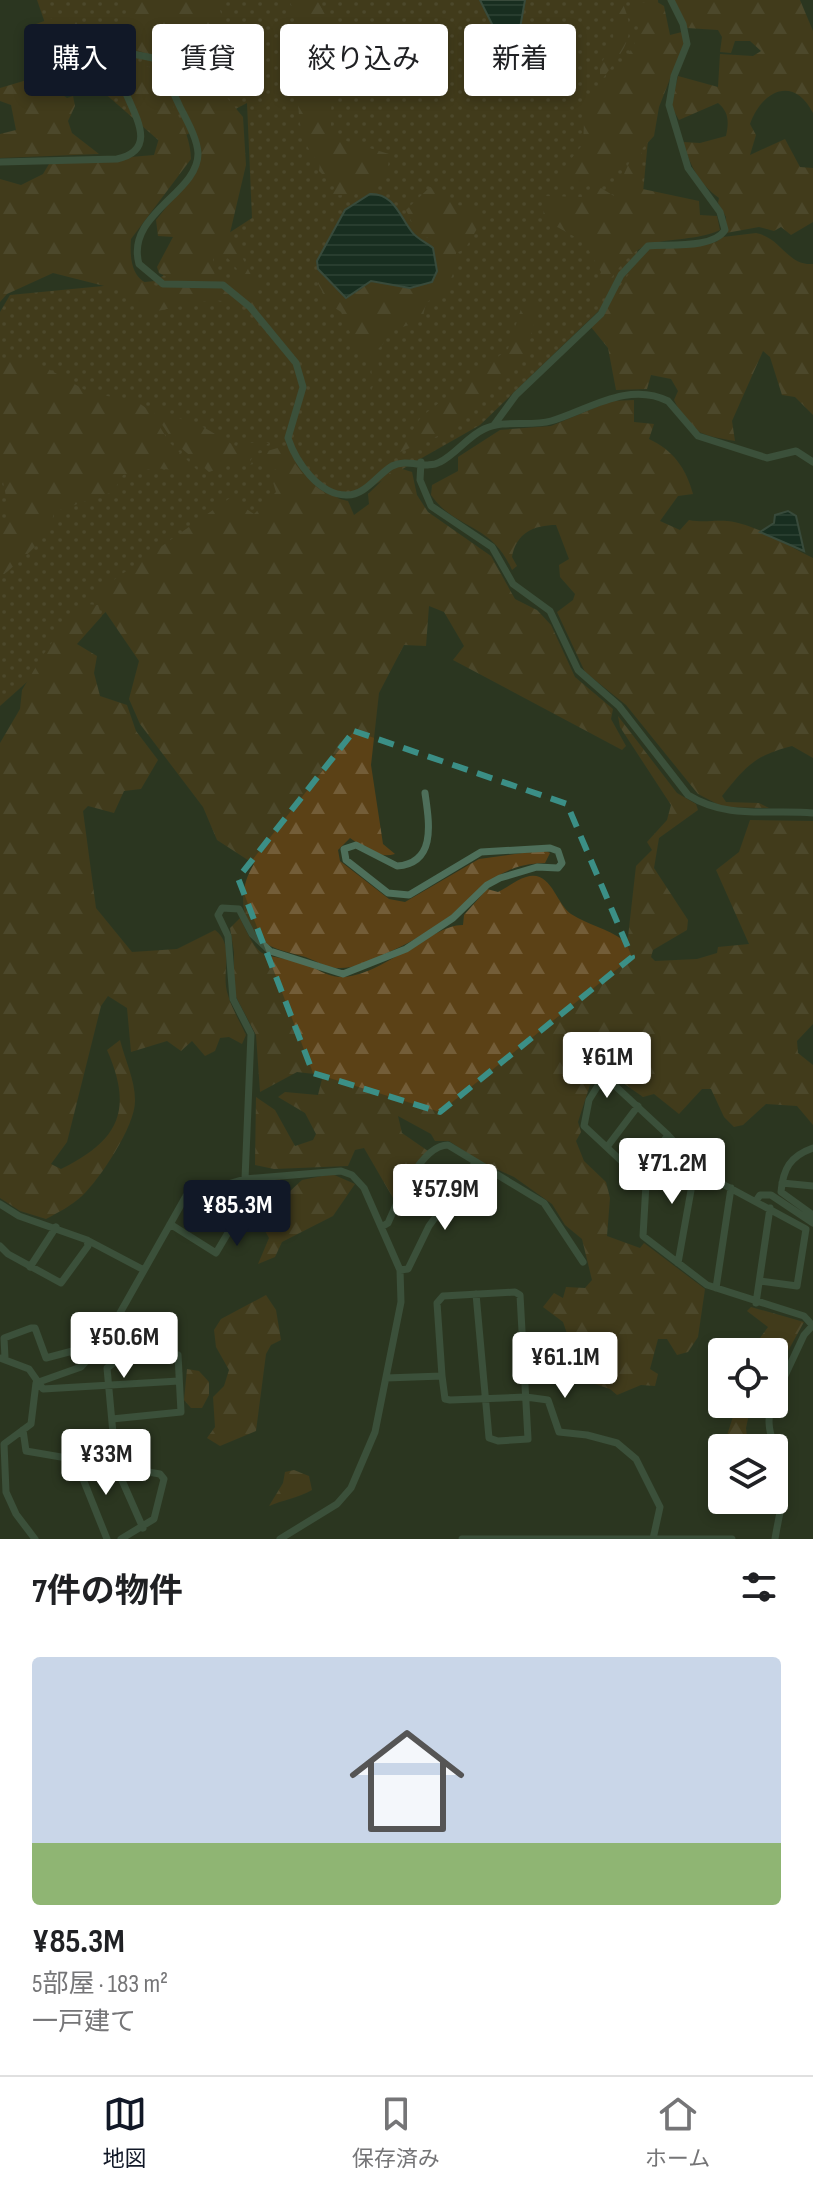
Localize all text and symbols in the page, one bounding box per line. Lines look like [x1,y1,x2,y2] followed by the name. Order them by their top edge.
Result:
[24,24,136,96] chip: 購入
[152,24,264,96] chip: 賃貸
[280,24,448,96] chip: 絞り込み
[464,24,576,96] chip: 新着
[560,1032,654,1100] pin: ¥61M
[581,1042,633,1073] text: ¥61M
[607,1138,737,1206] pin: ¥71.2M
[637,1148,707,1179] text: ¥71.2M
[380,1164,510,1232] pin: ¥57.9M
[411,1174,479,1205] text: ¥57.9M
[172,1180,302,1248] pin: ¥85.3M
[202,1190,272,1221] text: ¥85.3M
[59,1312,189,1380] pin: ¥50.6M
[89,1322,159,1353] text: ¥50.6M
[500,1332,630,1400] pin: ¥61.1M
[708,1338,788,1514] map controls
[708,1338,788,1418] button: locate
[530,1342,600,1373] text: ¥61.1M
[59,1429,153,1497] pin: ¥33M
[708,1434,788,1514] button: layers
[79,1439,133,1470] text: ¥33M
[737,1565,781,1609] icon: filters
[32,1571,183,1612] text: 7件の物件
[335,1709,479,1853] icon: home
[32,1921,125,1962] text: ¥85.3M
[32,1969,168,2000] text: 5部屋 · 183 m²
[32,2007,136,2038] text: 一戸建て
[103,2092,147,2173] tab: 地図
[352,2092,440,2173] tab: 保存済み
[645,2092,710,2173] tab: ホーム

